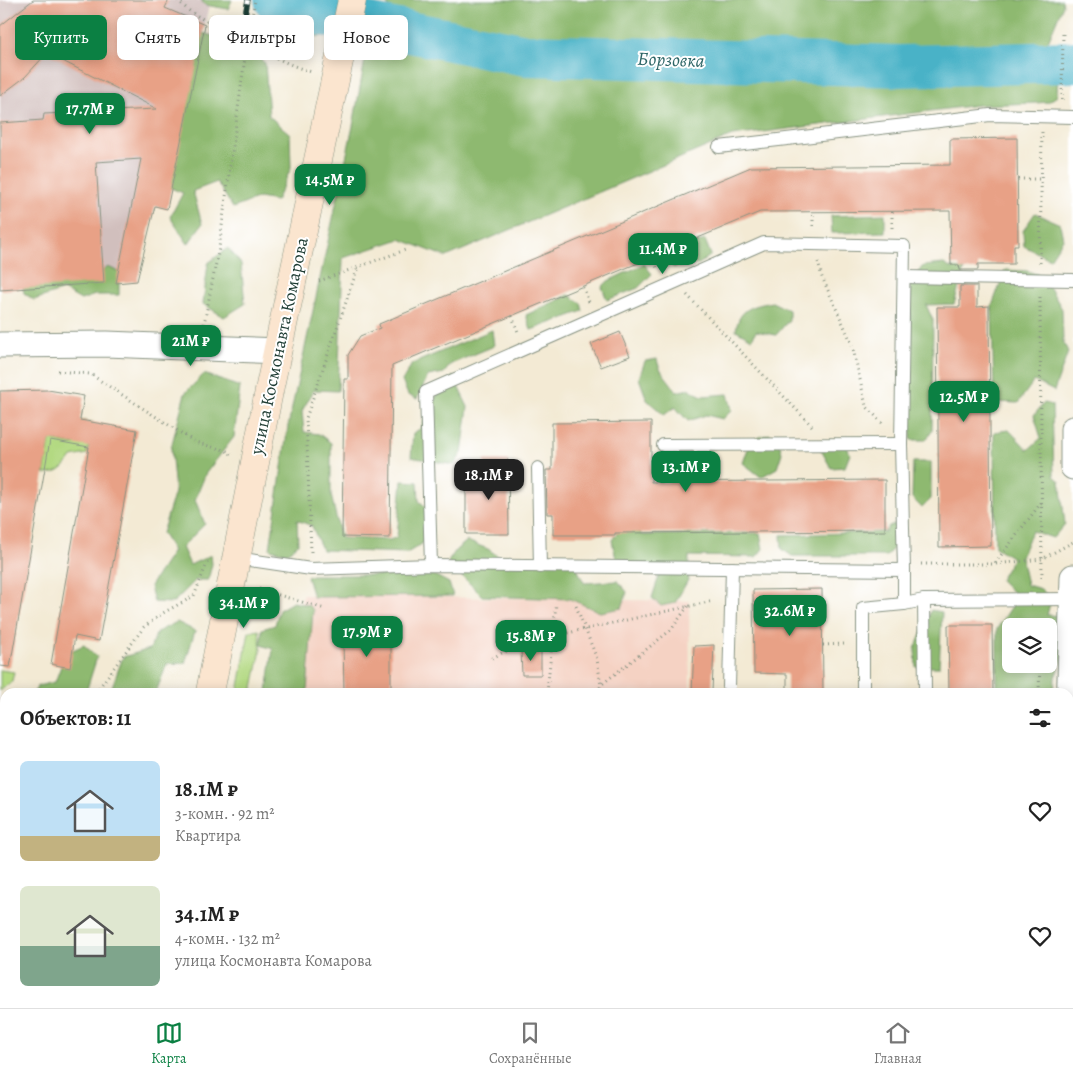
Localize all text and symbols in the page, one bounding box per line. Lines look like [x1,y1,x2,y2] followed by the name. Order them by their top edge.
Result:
[15,15,107,60] chip: Купить
[117,15,199,60] chip: Снять
[209,15,314,60] chip: Фильтры
[324,15,408,60] chip: Новое
[637,46,705,74] water label: Борзовка
[44,92,136,135] pin: 17.7M ₽
[66,98,114,120] text: 17.7M ₽
[284,164,376,206] pin: 14.5M ₽
[306,169,354,191] text: 14.5M ₽
[617,232,709,275] pin: 11.4M ₽
[244,234,314,458] street label: улица Космонавта Комарова
[639,238,687,260] text: 11.4M ₽
[156,324,226,367] pin: 21M ₽
[172,330,210,352] text: 21M ₽
[918,380,1010,423] pin: 12.5M ₽
[939,386,989,408] text: 12.5M ₽
[640,450,732,493] pin: 13.1M ₽
[662,456,710,478] text: 13.1M ₽
[443,458,535,501] pin: 18.1M ₽
[465,464,513,486] text: 18.1M ₽
[198,586,290,629] pin: 34.1M ₽
[220,592,268,614] text: 34.1M ₽
[744,594,836,637] pin: 32.6M ₽
[765,600,815,622] text: 32.6M ₽
[321,616,413,658] pin: 17.9M ₽
[1002,618,1057,673] map controls
[1002,618,1057,673] button: layers
[485,620,577,662] pin: 15.8M ₽
[343,621,391,643] text: 17.9M ₽
[506,625,556,647] text: 15.8M ₽
[20,704,131,732] text: Объектов: 11
[1026,704,1054,732] icon: filters
[175,775,238,803] text: 18.1M ₽
[60,781,120,841] icon: home
[1026,797,1054,825] icon: heart
[175,803,275,825] text: 3-комн. · 92 m²
[175,825,241,847] text: Квартира
[175,900,239,928] text: 34.1M ₽
[60,906,120,966] icon: home
[1026,922,1054,950] icon: heart
[175,928,280,950] text: 4-комн. · 132 m²
[175,950,372,972] text: улица Космонавта Комарова
[151,1019,187,1068] tab: Карта
[489,1019,572,1068] tab: Сохранённые
[874,1019,922,1068] tab: Главная

